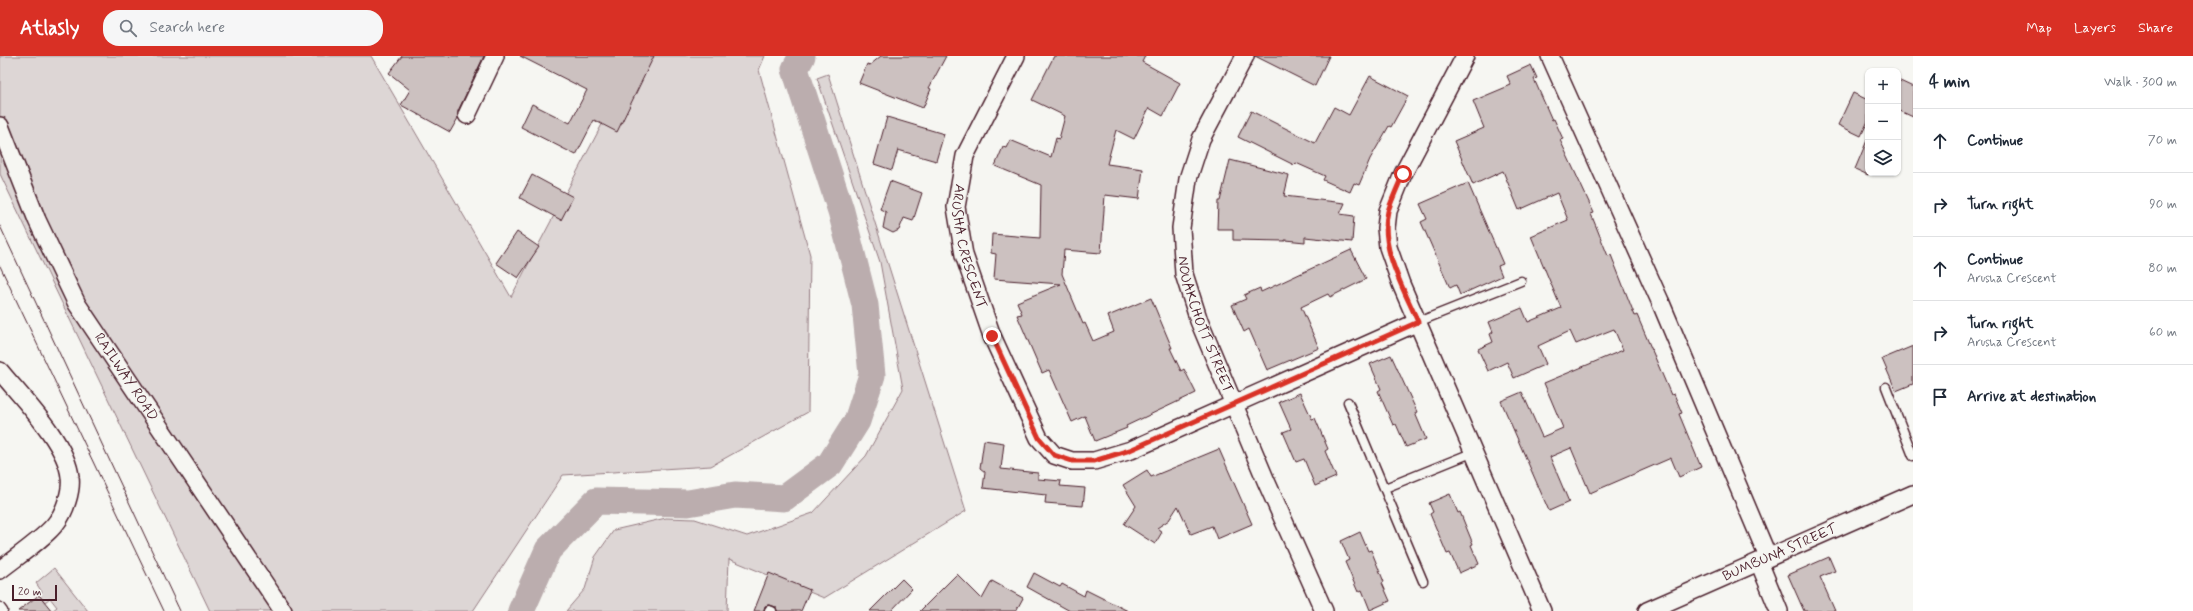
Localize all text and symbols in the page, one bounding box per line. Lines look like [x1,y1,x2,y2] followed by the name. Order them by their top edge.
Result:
[103,10,383,46] search box
[20,16,79,41] text: Atlasly
[117,17,139,39] icon: search
[149,18,225,38] text: Search here
[2026,19,2052,37] text: Map
[2074,19,2116,37] text: Layers
[2138,19,2173,37] text: Share
[1865,68,1901,176] map controls
[1865,68,1901,104] button: +
[1929,71,1970,93] text: 4 min
[2104,74,2177,91] text: Walk · 300 m
[1865,104,1901,140] button: −
[1929,130,1951,152] icon: ahead
[1967,131,2023,151] text: Continue
[2148,132,2177,149] text: 70 m
[1865,140,1901,176] button: layers
[1394,165,1412,183] route start
[947,183,991,311] street label: ARUSHA CRESCENT
[1929,194,1951,216] icon: right
[1967,195,2034,215] text: Turn right
[2149,196,2177,213] text: 90 m
[1967,250,2023,270] text: Continue
[1174,256,1237,396] street label: NOUAKCHOTT STREET
[1929,258,1951,280] icon: ahead
[2148,260,2177,277] text: 80 m
[1967,270,2057,287] text: Arusha Crescent
[1967,314,2034,334] text: Turn right
[1929,322,1951,344] icon: right
[2149,324,2177,341] text: 60 m
[983,327,1001,345] route end
[90,330,162,425] street label: RAILWAY ROAD
[1967,334,2057,351] text: Arusha Crescent
[1929,386,1951,408] icon: arrive
[1967,387,2096,407] text: Arrive at destination
[1720,519,1840,586] street label: BUMBUNA STREET
[12,583,57,602] scale bar
[18,585,41,599] text: 20 m

